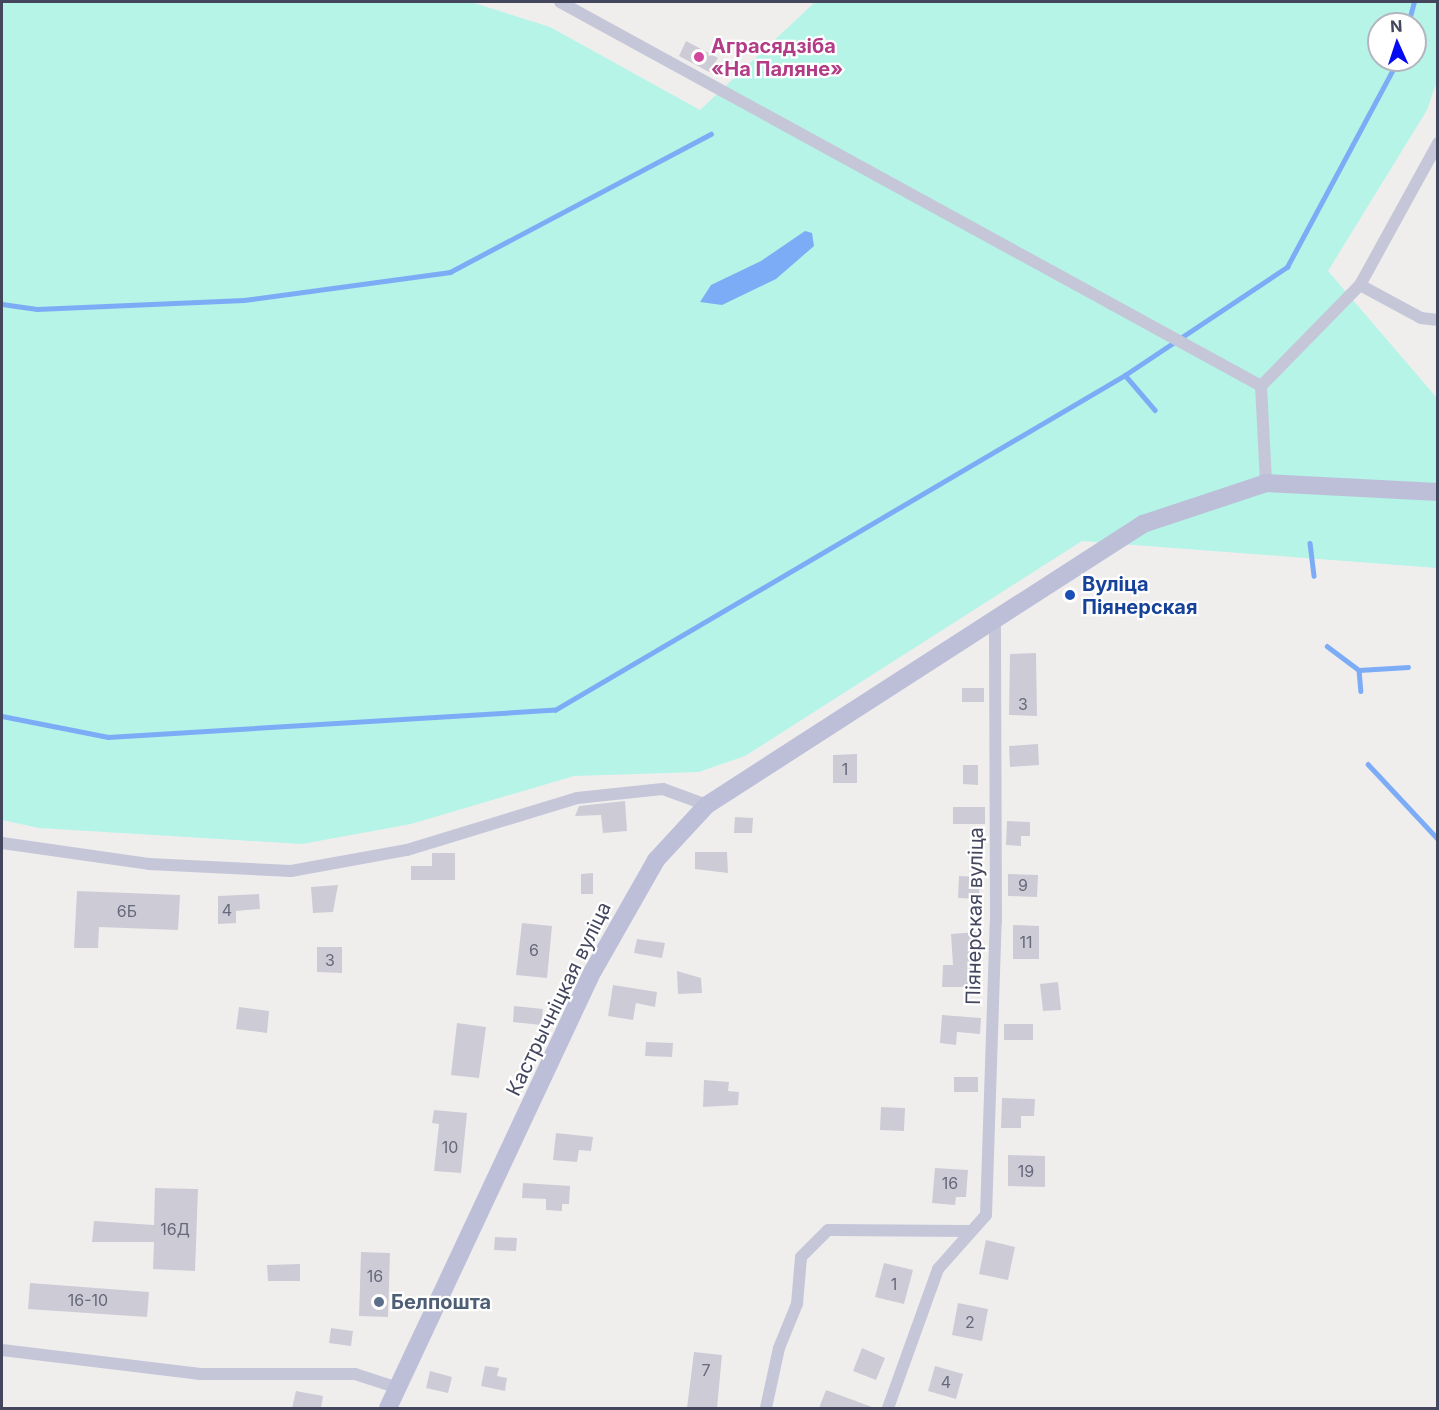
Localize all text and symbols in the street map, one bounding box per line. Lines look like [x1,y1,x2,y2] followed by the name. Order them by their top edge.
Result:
[1367,12,1427,72] north arrow
[1390,16,1403,36] text: N
[711,34,843,81] place label: Аграсядзіба «На Паляне»
[692,50,706,64] marker: Аграсядзіба «На Паляне»
[1082,572,1197,619] place label: Вуліца Піянерская
[1063,588,1077,602] marker: Вуліца Піянерская
[1018,694,1028,714] house number: 3
[842,759,848,779] house number: 1
[961,827,989,1005] street label: Піянерская вуліца
[1018,875,1028,895] house number: 9
[502,898,616,1100] street label: Кастрычніцкая вуліца
[222,900,232,920] house number: 4
[117,901,137,921] house number: 6Б
[1019,932,1033,952] house number: 11
[529,940,539,960] house number: 6
[325,950,335,970] house number: 3
[442,1137,458,1157] house number: 10
[1018,1161,1034,1181] house number: 19
[942,1173,958,1193] house number: 16
[160,1219,190,1239] house number: 16Д
[367,1266,383,1286] house number: 16
[891,1274,897,1294] house number: 1
[68,1290,108,1310] house number: 16-10
[391,1290,491,1314] place label: Белпошта
[372,1295,386,1309] marker: Белпошта
[965,1312,975,1332] house number: 2
[701,1360,711,1380] house number: 7
[941,1372,951,1392] house number: 4

